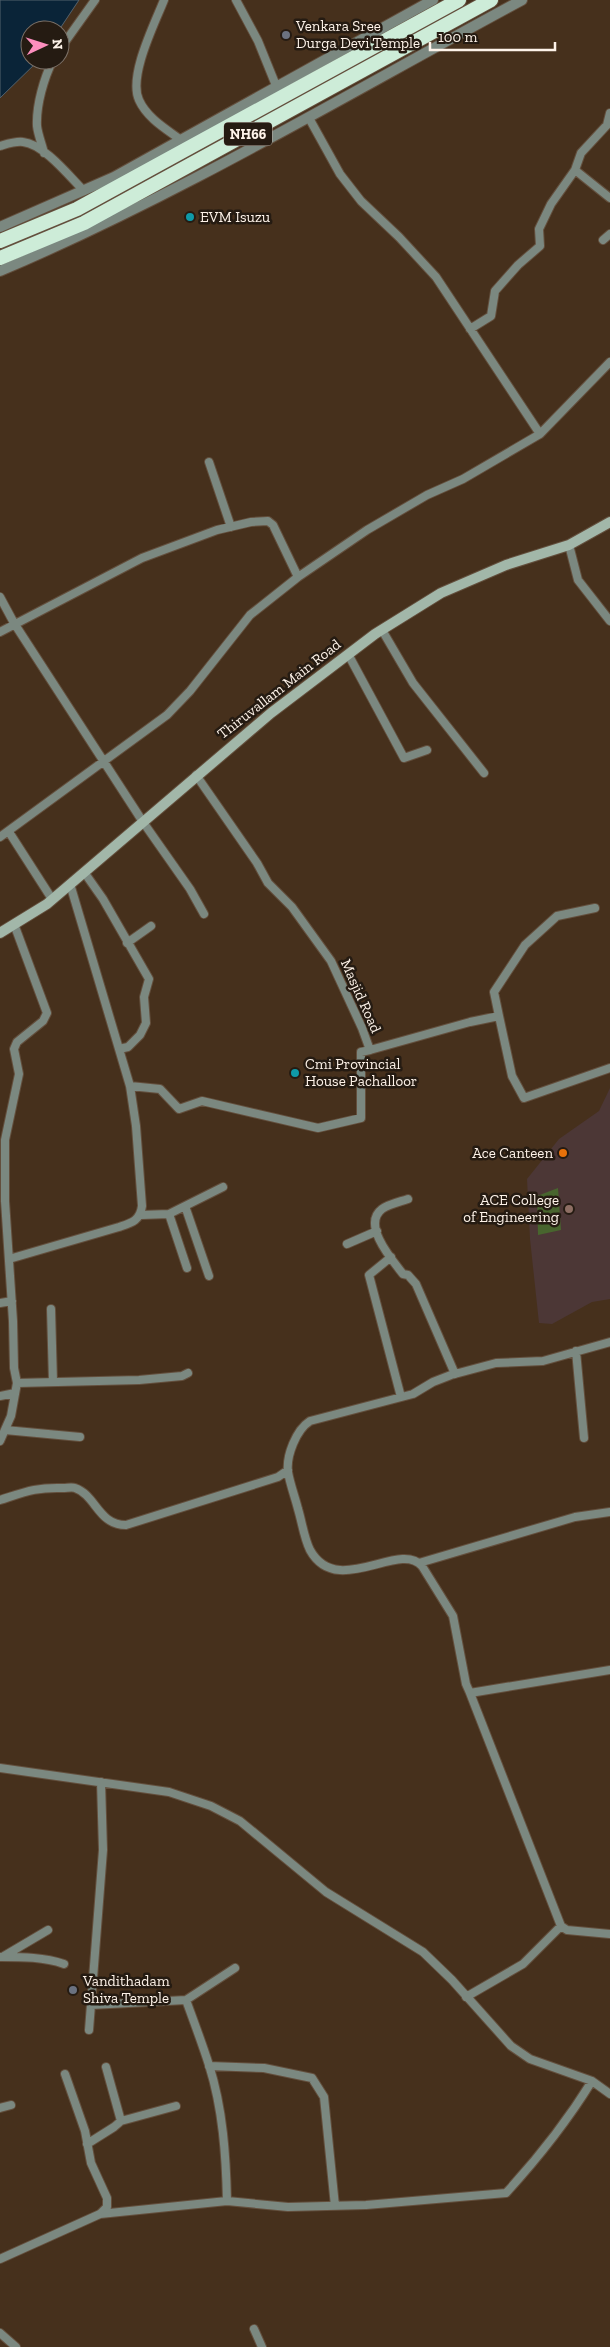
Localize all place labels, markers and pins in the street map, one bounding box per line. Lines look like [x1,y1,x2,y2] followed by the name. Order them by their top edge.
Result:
[295,17,420,52] place label: Venkara Sree Durga Devi Temple
[280,29,292,41] marker: Venkara Sree Durga Devi Temple
[200,208,271,226] place label: EVM Isuzu
[184,211,196,223] marker: EVM Isuzu
[305,1055,417,1090] place label: Cmi Provincial House Pachalloor
[289,1067,301,1079] marker: Cmi Provincial House Pachalloor
[472,1144,553,1162] place label: Ace Canteen
[557,1147,569,1159] marker: Ace Canteen
[463,1191,559,1226] place label: ACE College of Engineering
[563,1203,575,1215] marker: ACE College of Engineering
[82,1972,170,2007] place label: Vandithadam Shiva Temple
[67,1984,79,1996] marker: Vandithadam Shiva Temple

